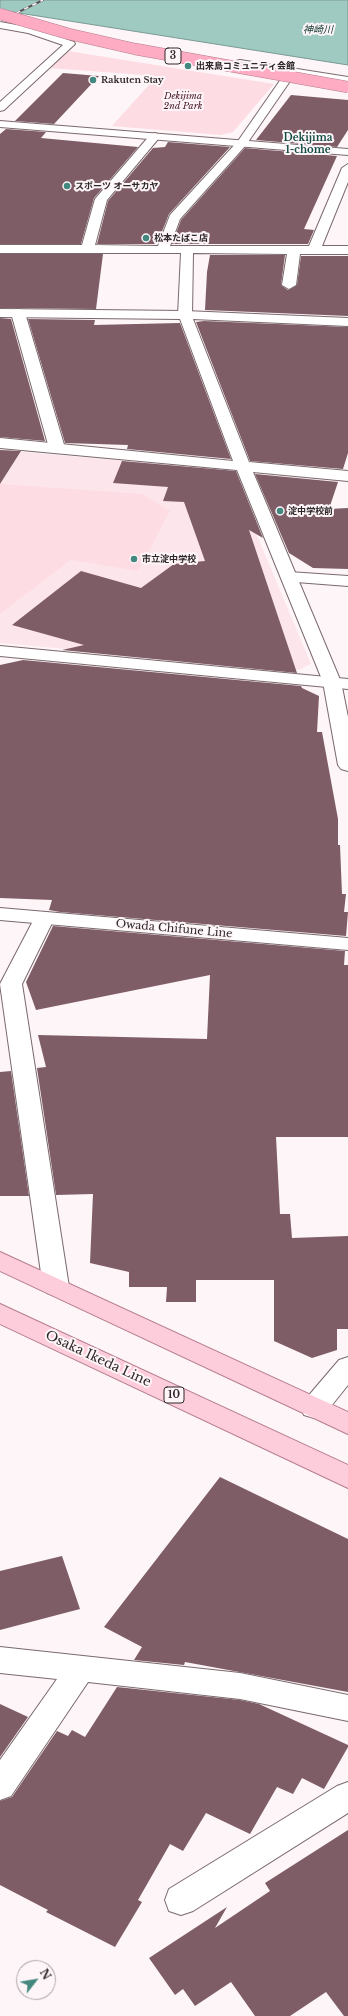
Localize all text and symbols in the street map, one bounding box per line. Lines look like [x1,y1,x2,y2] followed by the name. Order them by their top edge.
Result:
[303,24,333,36] water label: 神崎川
[165,48,181,64] road number: 3
[183,61,193,71] marker: 出来島コミュニティ会館
[196,61,295,71] place label: 出来島コミュニティ会館
[88,75,98,85] marker: Rakuten Stay
[101,75,164,85] place label: Rakuten Stay
[164,91,202,112] park label: Dekijima 2nd Park
[283,132,333,156] district label: Dekijima 1-chome
[62,181,72,191] marker: スポーツ オーサカヤ
[75,181,158,191] place label: スポーツ オーサカヤ
[141,233,151,243] marker: 松本たばこ店
[154,233,208,243] place label: 松本たばこ店
[275,506,285,516] marker: 淀中学校前
[288,506,333,516] place label: 淀中学校前
[129,554,139,564] marker: 市立淀中学校
[142,554,196,564] place label: 市立淀中学校
[115,917,233,941] street label: Owada Chifune Line
[43,1328,153,1390] street label: Osaka Ikeda Line
[164,1387,184,1403] road number: 10
[16,1960,56,2000] north arrow
[37,1966,54,1982] text: N

